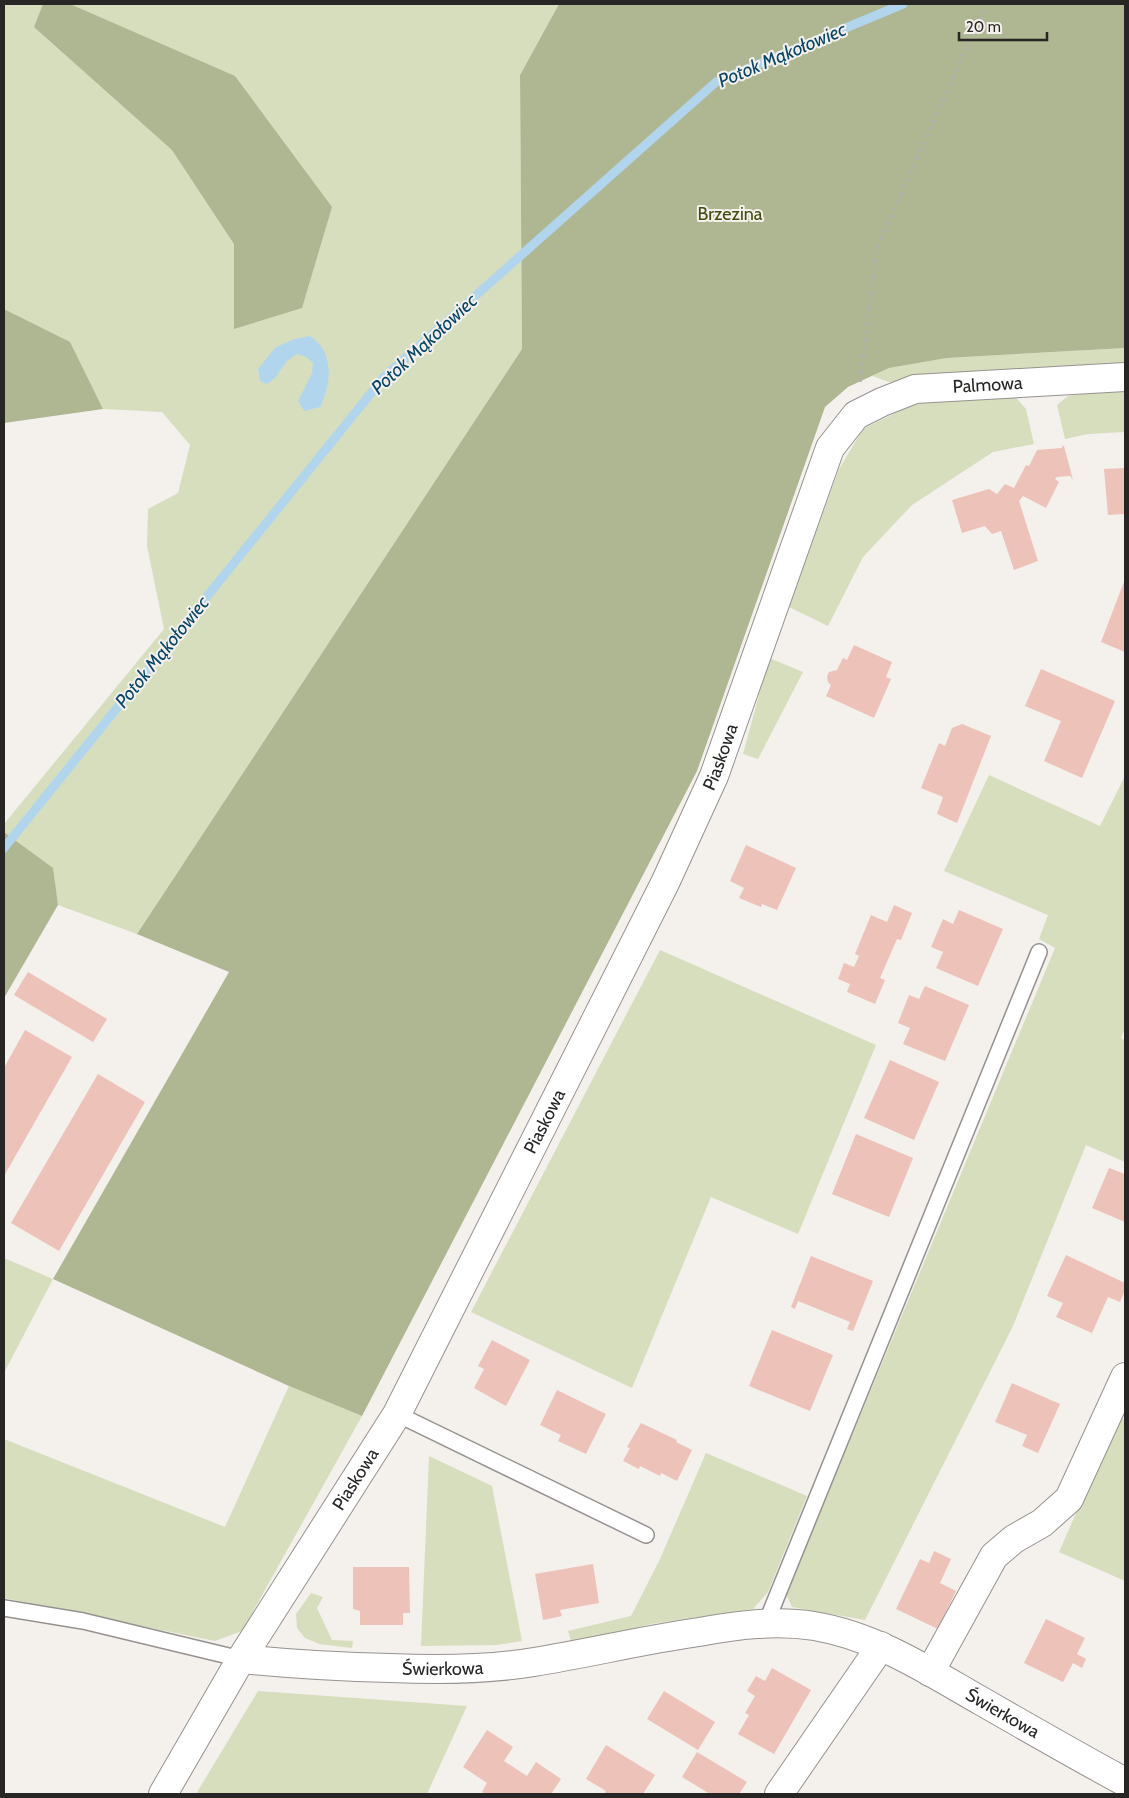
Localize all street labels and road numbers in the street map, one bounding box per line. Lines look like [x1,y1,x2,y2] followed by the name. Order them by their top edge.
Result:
[952,372,1024,398] street label: Palmowa
[698,720,743,794] street label: Piaskowa
[519,1085,570,1157] street label: Piaskowa
[328,1444,384,1514] street label: Piaskowa
[402,1657,484,1680] street label: Świerkowa
[962,1683,1044,1743] street label: Świerkowa

